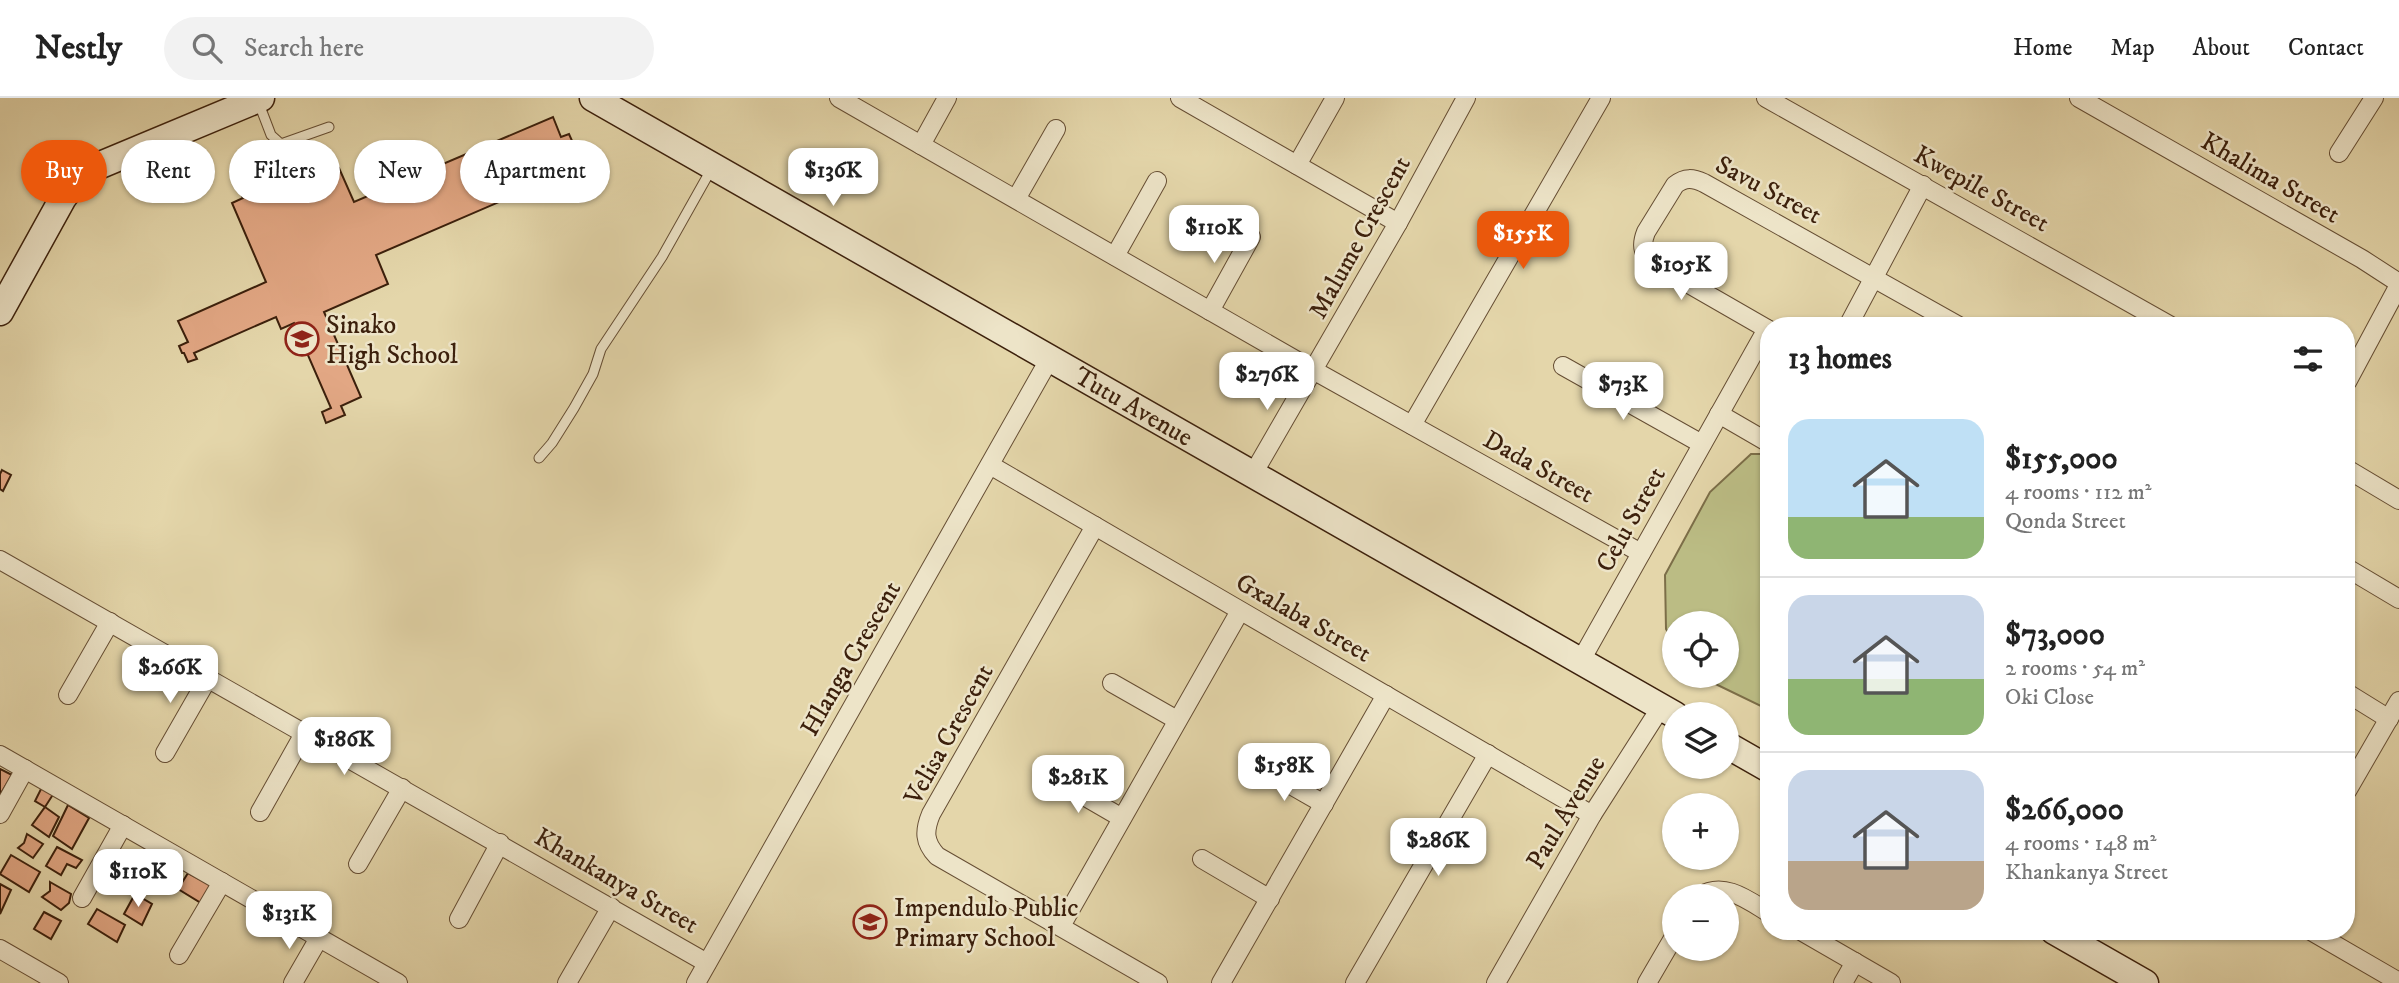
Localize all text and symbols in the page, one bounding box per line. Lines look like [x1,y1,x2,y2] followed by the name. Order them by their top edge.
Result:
[164,17,654,80] search box
[35,28,122,69] text: Nestly
[188,29,226,67] icon: search
[244,32,364,65] text: Search here
[2013,33,2072,63] text: Home
[2110,33,2155,63] text: Map
[2193,33,2250,63] text: About
[2288,33,2364,63] text: Contact
[2195,125,2346,231] street label: Khalima Street
[1908,138,2055,240] street label: Kwepile Street
[21,140,107,203] chip: Buy
[121,140,215,203] chip: Rent
[229,140,340,203] chip: Filters
[354,140,446,203] chip: New
[460,140,610,203] chip: Apartment
[784,148,882,208] pin: $136K
[1709,149,1827,232] street label: Savu Street
[1302,151,1419,325] street label: Malume Crescent
[804,156,862,185] text: $136K
[1165,206,1263,265] pin: $110K
[1474,212,1572,271] pin: $155K
[1185,213,1243,242] text: $110K
[1493,219,1553,248] text: $155K
[1632,242,1730,302] pin: $105K
[1651,250,1711,279] text: $105K
[326,309,458,372] place label: Sinako High School
[283,320,321,358] school or university icon: Sinako High School
[2289,340,2327,378] icon: filters
[1788,341,1892,378] text: 13 homes
[1218,352,1316,412] pin: $276K
[1068,360,1199,455] street label: Tutu Avenue
[1235,360,1299,389] text: $276K
[1582,362,1664,422] pin: $73K
[1598,370,1648,399] text: $73K
[1477,423,1599,511] street label: Dada Street
[2005,441,2118,478] text: $155,000
[1844,447,1928,531] icon: home
[1589,461,1674,578] street label: Celu Street
[2005,478,2152,507] text: 4 rooms · 112 m²
[2005,507,2126,536] text: Qonda Street
[1230,566,1377,670] street label: Gxalaba Street
[794,575,909,742] street label: Hlanga Crescent
[1662,611,1739,961] map controls
[1662,611,1739,688] button: locate
[2005,617,2105,654] text: $73,000
[1844,623,1928,707] icon: home
[121,646,219,705] pin: $266K
[138,653,202,682] text: $266K
[2005,654,2145,683] text: 2 rooms · 54 m²
[897,659,1001,812] street label: Velisa Crescent
[2005,683,2094,712] text: Oki Close
[1662,702,1739,779] button: layers
[295,718,393,777] pin: $186K
[314,725,374,754] text: $186K
[1235,744,1333,803] pin: $158K
[1519,750,1613,876] street label: Paul Avenue
[1254,751,1314,780] text: $158K
[1029,756,1127,815] pin: $281K
[1048,763,1108,792] text: $281K
[2005,792,2124,829] text: $266,000
[1662,793,1739,870] button: +
[1844,798,1928,882] icon: home
[1389,818,1487,878] pin: $286K
[528,821,704,942] street label: Khankanya Street
[1406,826,1470,855] text: $286K
[2005,829,2157,858] text: 4 rooms · 148 m²
[89,850,187,909] pin: $110K
[109,857,167,886] text: $110K
[2005,858,2168,887] text: Khankanya Street
[1662,884,1739,961] button: −
[240,892,338,951] pin: $131K
[894,892,1078,955] place label: Impendulo Public Primary School
[262,899,316,928] text: $131K
[851,903,889,941] school or university icon: Impendulo Public Primary School

